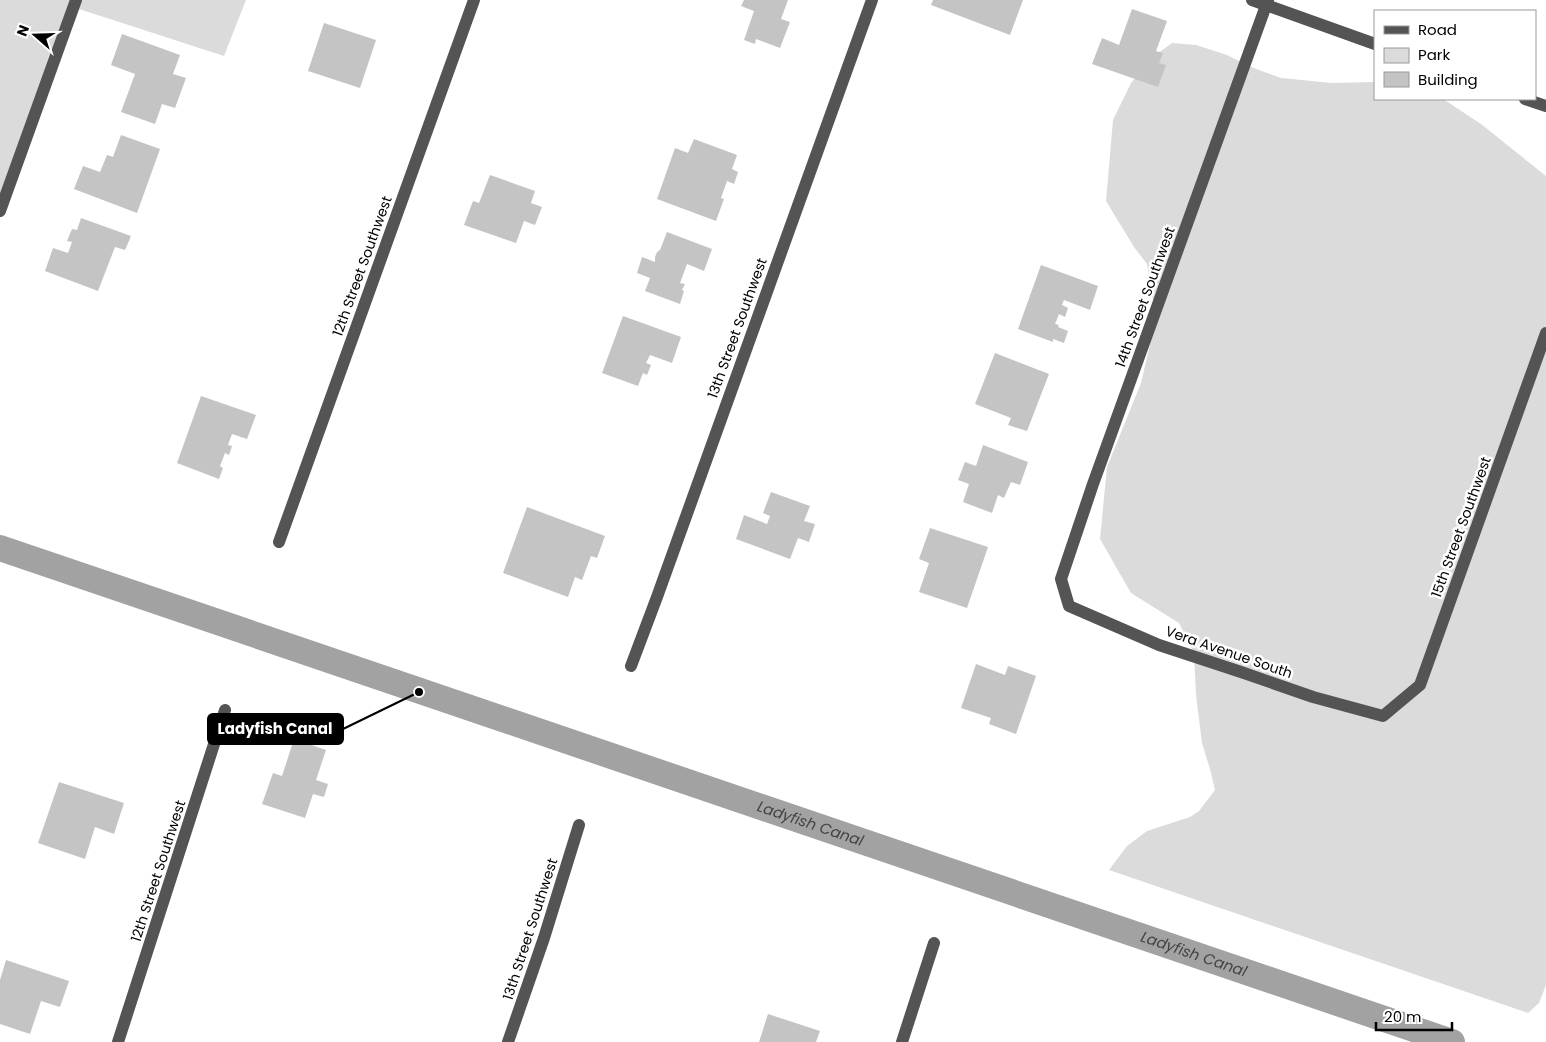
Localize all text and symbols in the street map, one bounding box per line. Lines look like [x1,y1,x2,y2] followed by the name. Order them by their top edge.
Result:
[10,10,60,60] north arrow
[1374,10,1536,100] legend
[1418,19,1457,40] text: Road
[12,22,34,39] text: N
[1418,44,1450,65] text: Park
[1418,69,1478,90] text: Building
[327,193,397,339] street label: 12th Street Southwest
[1110,224,1180,370] street label: 14th Street Southwest
[702,255,772,401] street label: 13th Street Southwest
[1426,454,1496,600] street label: 15th Street Southwest
[1163,621,1295,683] street label: Vera Avenue South
[208,714,343,744] callout: Ladyfish Canal
[218,718,332,739] text: Ladyfish Canal
[755,795,867,851] water label: Ladyfish Canal
[126,798,190,944] street label: 12th Street Southwest
[498,856,562,1002] street label: 13th Street Southwest
[1138,926,1250,982] water label: Ladyfish Canal
[1376,1000,1452,1032] scale bar
[1384,1006,1422,1027] text: 20 m

